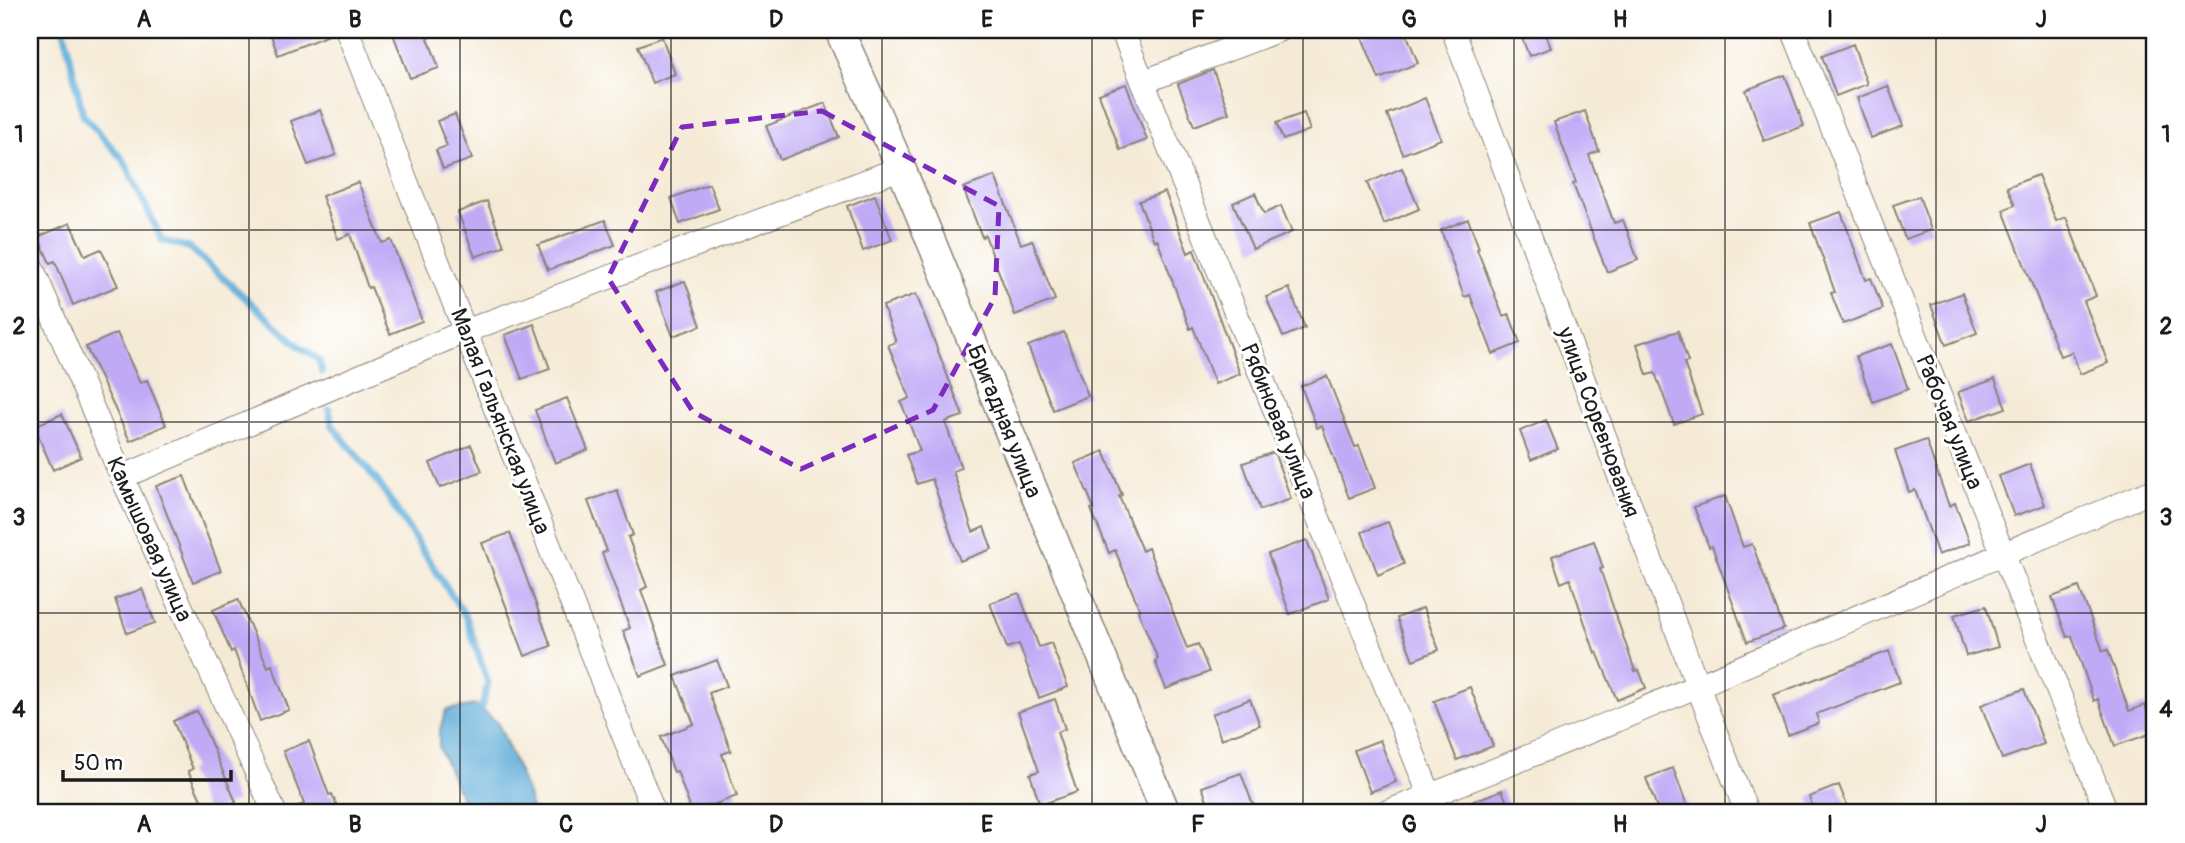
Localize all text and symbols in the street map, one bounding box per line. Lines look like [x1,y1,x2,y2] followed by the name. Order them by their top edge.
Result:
[137,5,152,34] text: A
[348,5,362,34] text: B
[559,5,573,34] text: C
[769,5,783,34] text: D
[981,5,993,34] text: E
[1191,5,1205,34] text: F
[1401,5,1417,34] text: G
[1613,5,1627,34] text: H
[1827,5,1833,34] text: I
[2035,5,2047,34] text: J
[15,120,24,149] text: 1
[2162,120,2171,149] text: 1
[444,304,557,538] street label: Малая Гальянская улица
[13,312,26,341] text: 2
[2160,312,2173,341] text: 2
[1550,322,1646,521] street label: улица Соревнования
[1234,339,1323,503] street label: Рябиновая улица
[961,340,1048,502] street label: Бригадная улица
[1909,351,1990,494] street label: Рабочая улица
[100,452,199,626] street label: Камышовая улица
[13,503,25,532] text: 3
[2160,503,2172,532] text: 3
[12,695,26,724] text: 4
[2159,695,2173,724] text: 4
[63,738,231,782] scale bar
[74,750,123,777] text: 50 m
[137,810,152,839] text: A
[348,810,362,839] text: B
[559,810,573,839] text: C
[769,810,783,839] text: D
[981,810,993,839] text: E
[1191,810,1205,839] text: F
[1401,810,1417,839] text: G
[1613,810,1627,839] text: H
[1827,810,1833,839] text: I
[2035,810,2047,839] text: J

